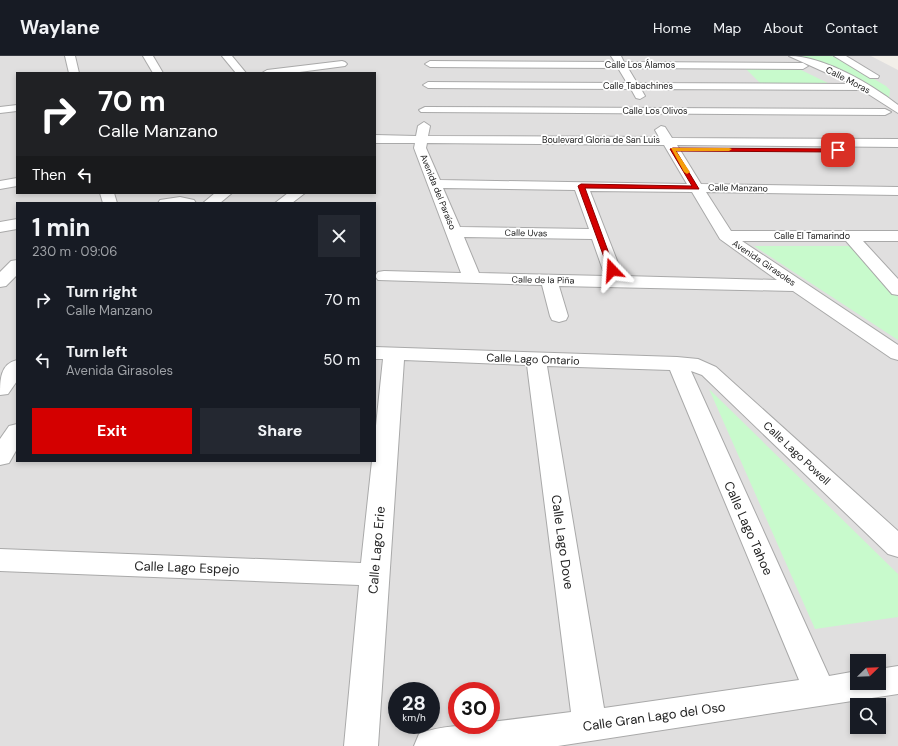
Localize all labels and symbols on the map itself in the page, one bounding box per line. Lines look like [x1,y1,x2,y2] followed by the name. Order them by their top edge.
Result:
[605,58,676,71] street label: Calle Los Álamos
[824,64,873,97] street label: Calle Moras
[603,80,673,92] street label: Calle Tabachines
[622,105,688,117] street label: Calle Los Olivos
[821,133,855,167] pin
[542,134,660,146] street label: Boulevard Gloria de San Luis
[417,152,459,232] street label: Avenida del Paraíso
[708,181,768,195] street label: Calle Manzano
[505,227,548,239] street label: Calle Uvas
[774,230,850,242] street label: Calle El Tamarindo
[730,237,798,289] street label: Avenida Girasoles
[591,249,633,291] position arrow
[512,273,575,287] street label: Calle de la Piña
[486,350,580,368] street label: Calle Lago Ontario
[760,418,834,488] street label: Calle Lago Powell
[720,479,777,578] street label: Calle Lago Tahoe
[547,494,578,590] street label: Calle Lago Dove
[364,506,389,595] street label: Calle Lago Erie
[134,557,240,578] street label: Calle Lago Espejo
[850,654,886,690] north arrow
[448,682,500,734] speed limit sign: 30
[582,698,727,735] street label: Calle Gran Lago del Oso

